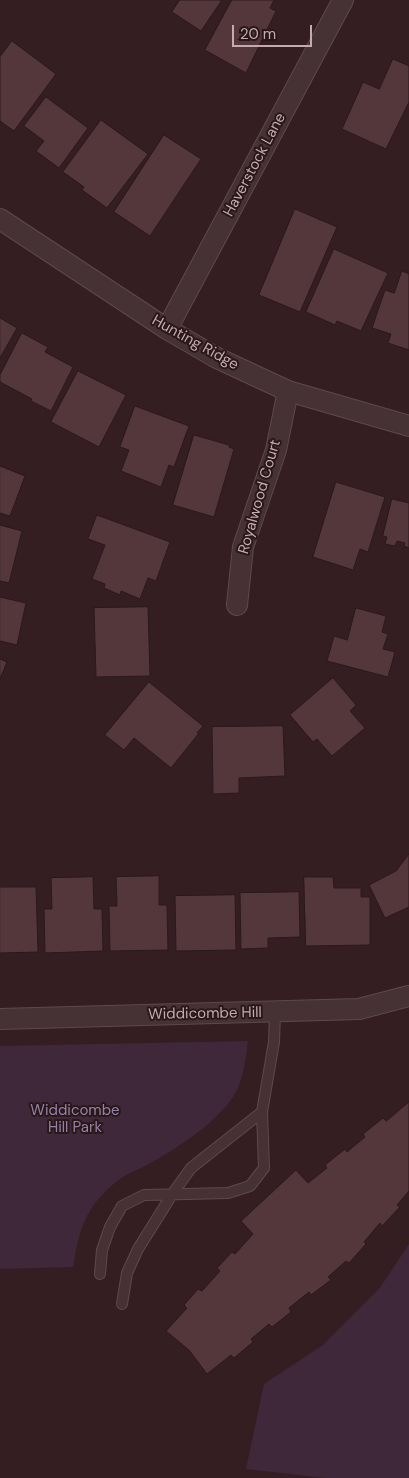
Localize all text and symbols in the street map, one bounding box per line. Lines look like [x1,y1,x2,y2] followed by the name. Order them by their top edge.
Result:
[234,15,314,47] scale bar
[240,24,276,44] text: 20 m
[220,110,290,220] street label: Haverstock Lane
[148,312,242,374] street label: Hunting Ridge
[235,438,285,556] street label: Royalwood Court
[148,1004,262,1024] street label: Widdicombe Hill
[30,1102,120,1137] park label: Widdicombe Hill Park

